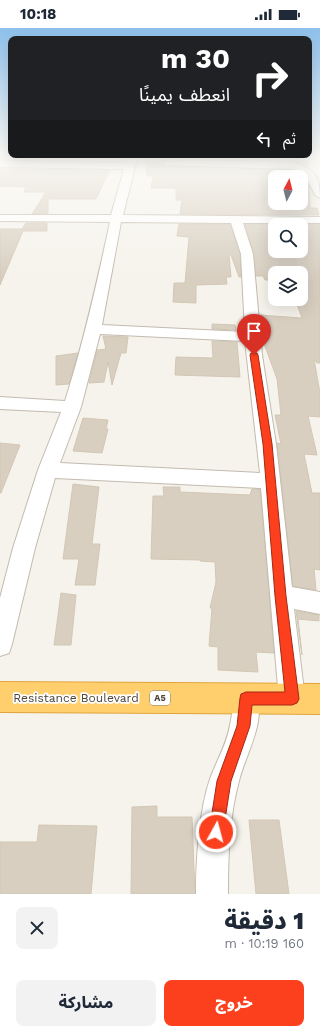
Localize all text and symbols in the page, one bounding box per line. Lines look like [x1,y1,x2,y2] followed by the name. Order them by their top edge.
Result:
[20,5,57,23] text: 10:18
[161,42,230,75] text: 30 m
[244,52,296,104] icon: right
[139,84,230,105] text: انعطف يمينًا
[253,128,275,150] icon: left
[283,130,296,148] text: ثم
[268,170,308,210] north arrow
[268,170,308,306] map controls
[268,218,308,258] button: search
[268,266,308,306] button: layers
[237,314,271,355] pin
[243,320,265,342] icon: arrive
[13,691,139,705] street label: Resistance Boulevard
[150,691,170,705] road number: A5
[195,811,237,853] position arrow
[16,907,58,949] button: close
[224,907,304,935] text: 1 دقيقة
[224,936,304,951] text: 160 m · 10:19
[16,980,156,1026] button: مشاركة
[164,980,304,1026] button: خروج

